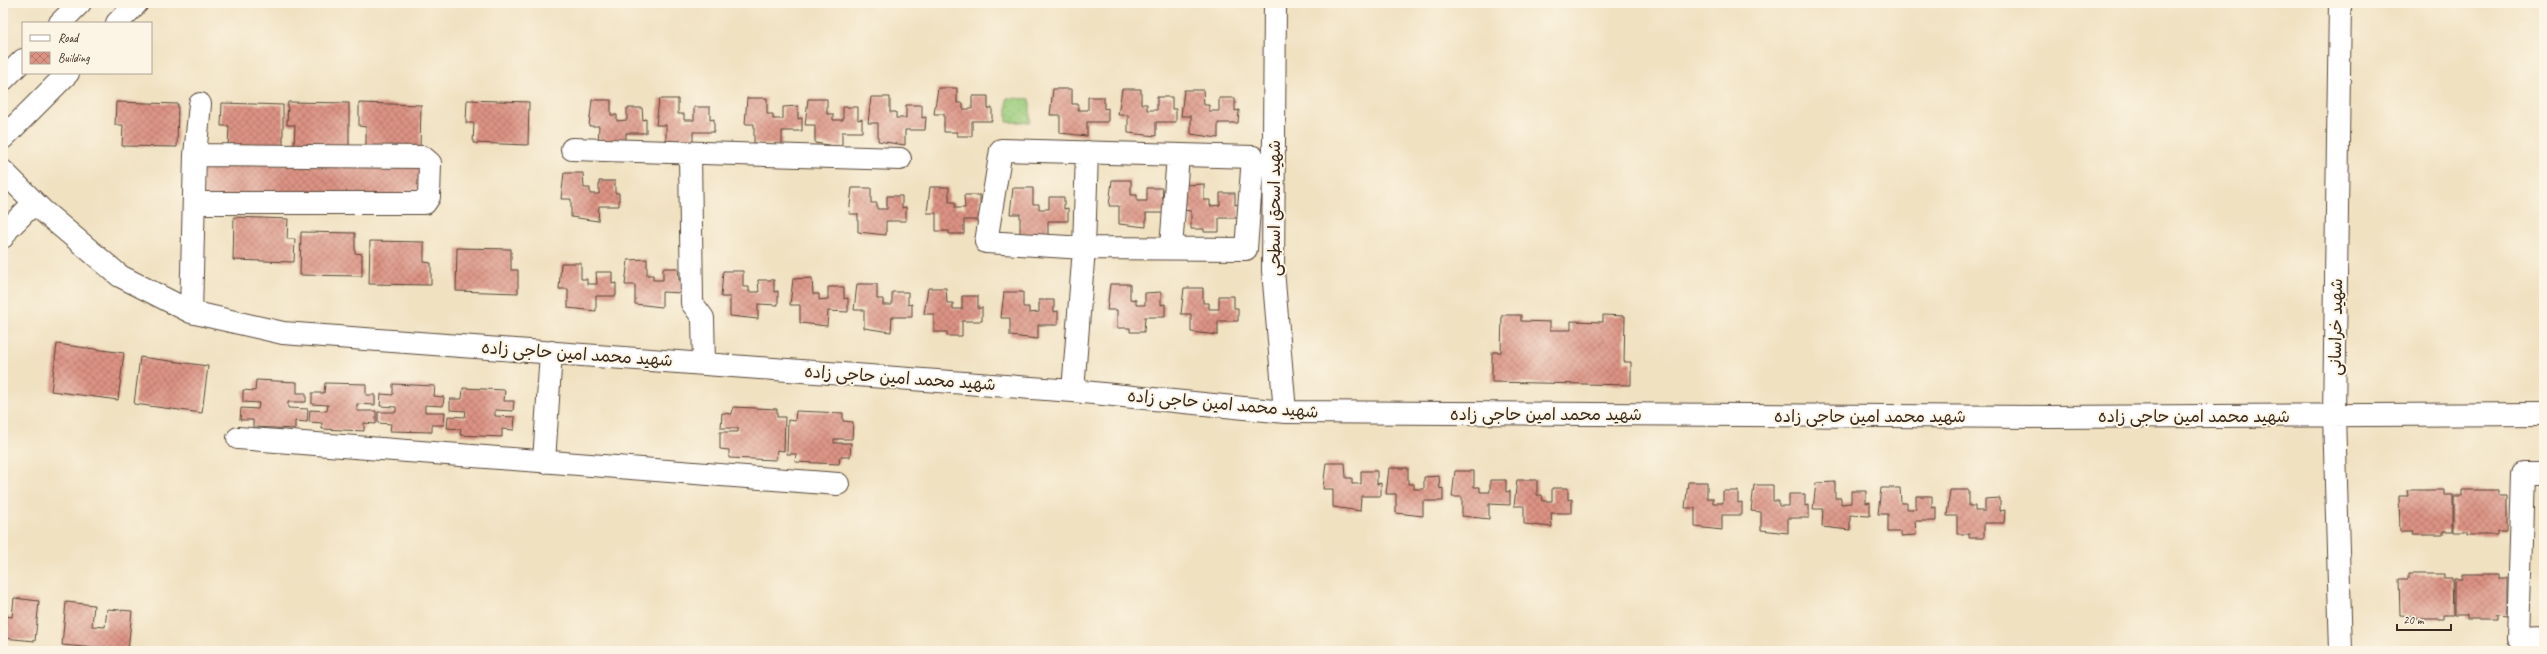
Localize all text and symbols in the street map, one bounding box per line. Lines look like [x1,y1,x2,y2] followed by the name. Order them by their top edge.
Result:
[22,22,152,74] legend
[58,30,80,46] text: Road
[58,50,90,66] text: Building
[1264,140,1285,276] street label: شهید اسحق اسطحی
[2325,278,2347,376] street label: شهید خراسانی
[481,337,673,371] street label: شهید محمد امین حاجی زاده
[804,361,996,395] street label: شهید محمد امین حاجی زاده
[1127,385,1319,423] street label: شهید محمد امین حاجی زاده
[1450,404,1642,425] street label: شهید محمد امین حاجی زاده
[1774,406,1966,427] street label: شهید محمد امین حاجی زاده
[2098,406,2290,427] street label: شهید محمد امین حاجی زاده
[2397,606,2451,632] scale bar
[2403,612,2425,628] text: 20 m

